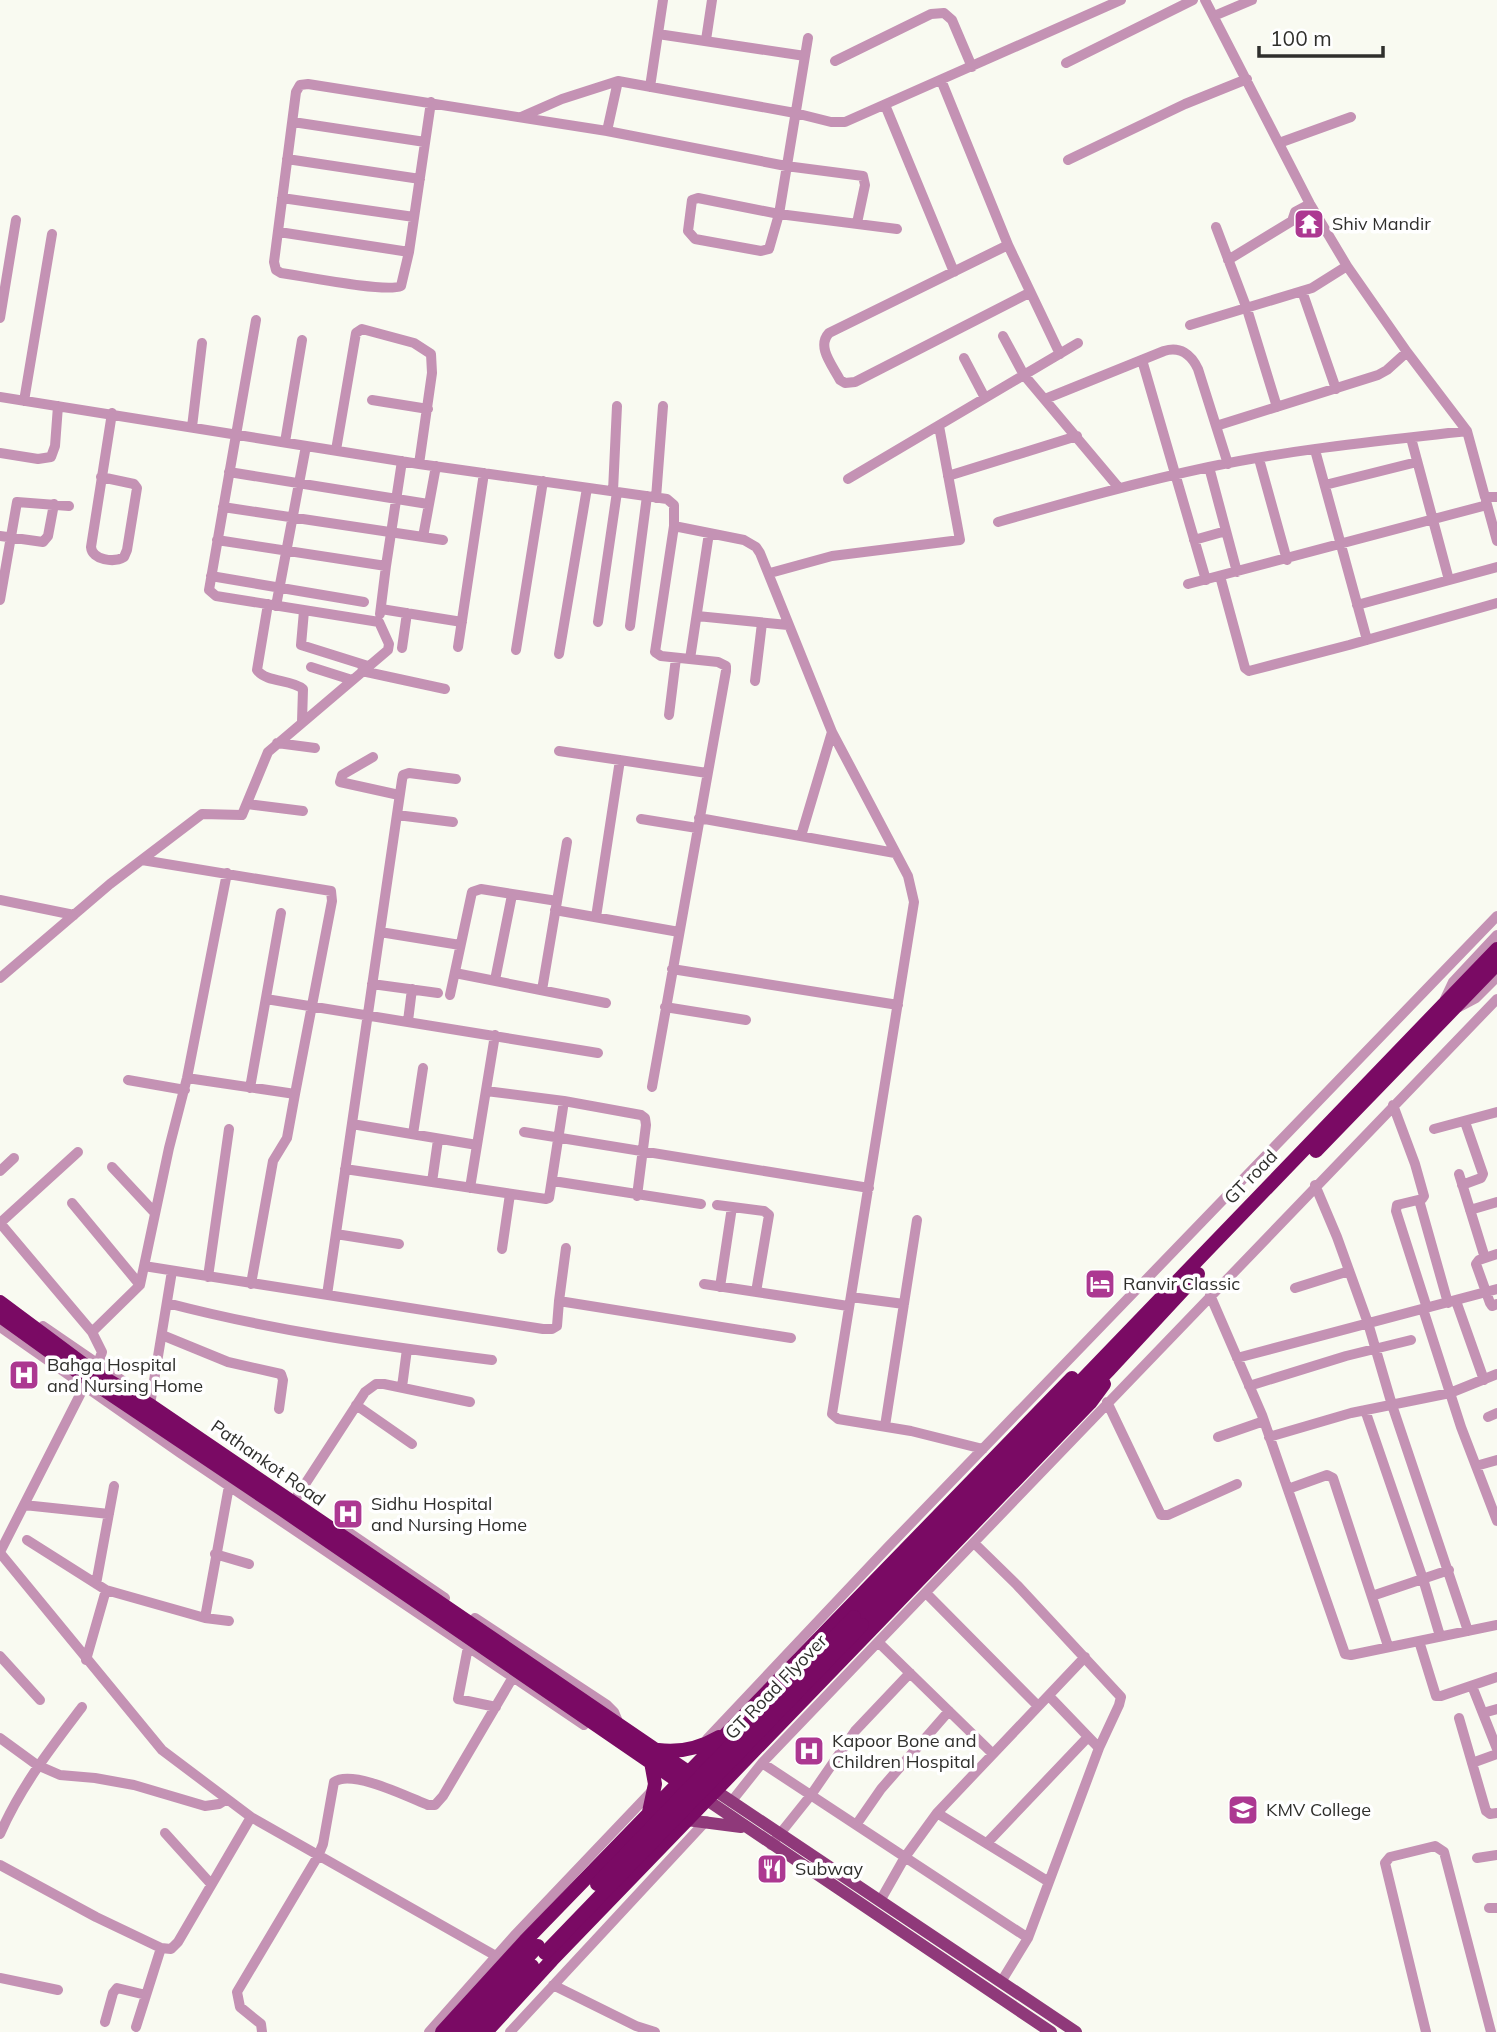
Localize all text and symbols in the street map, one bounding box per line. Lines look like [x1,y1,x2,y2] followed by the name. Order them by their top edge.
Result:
[1259,14,1383,58] scale bar
[1270,25,1332,51] text: 100 m
[1292,207,1326,241] temple icon: Shiv Mandir
[1332,212,1431,235] place label: Shiv Mandir
[1219,1145,1282,1209] street label: GT road
[1083,1267,1117,1301] hotel icon: Ranvir Classic
[1123,1272,1240,1295] place label: Ranvir Classic
[47,1353,203,1397] place label: Bahga Hospital and Nursing Home
[7,1358,41,1392] hospital icon: Bahga Hospital and Nursing Home
[207,1415,330,1511] street label: Pathankot Road
[371,1492,527,1536] place label: Sidhu Hospital and Nursing Home
[331,1497,365,1531] hospital icon: Sidhu Hospital and Nursing Home
[720,1629,832,1744] street label: GT Road Flyover
[832,1729,977,1773] place label: Kapoor Bone and Children Hospital
[792,1734,826,1768] hospital icon: Kapoor Bone and Children Hospital
[1226,1793,1260,1827] school or university icon: KMV College
[1266,1798,1371,1821] place label: KMV College
[755,1852,789,1886] restaurant icon: Subway
[795,1857,863,1880] place label: Subway

